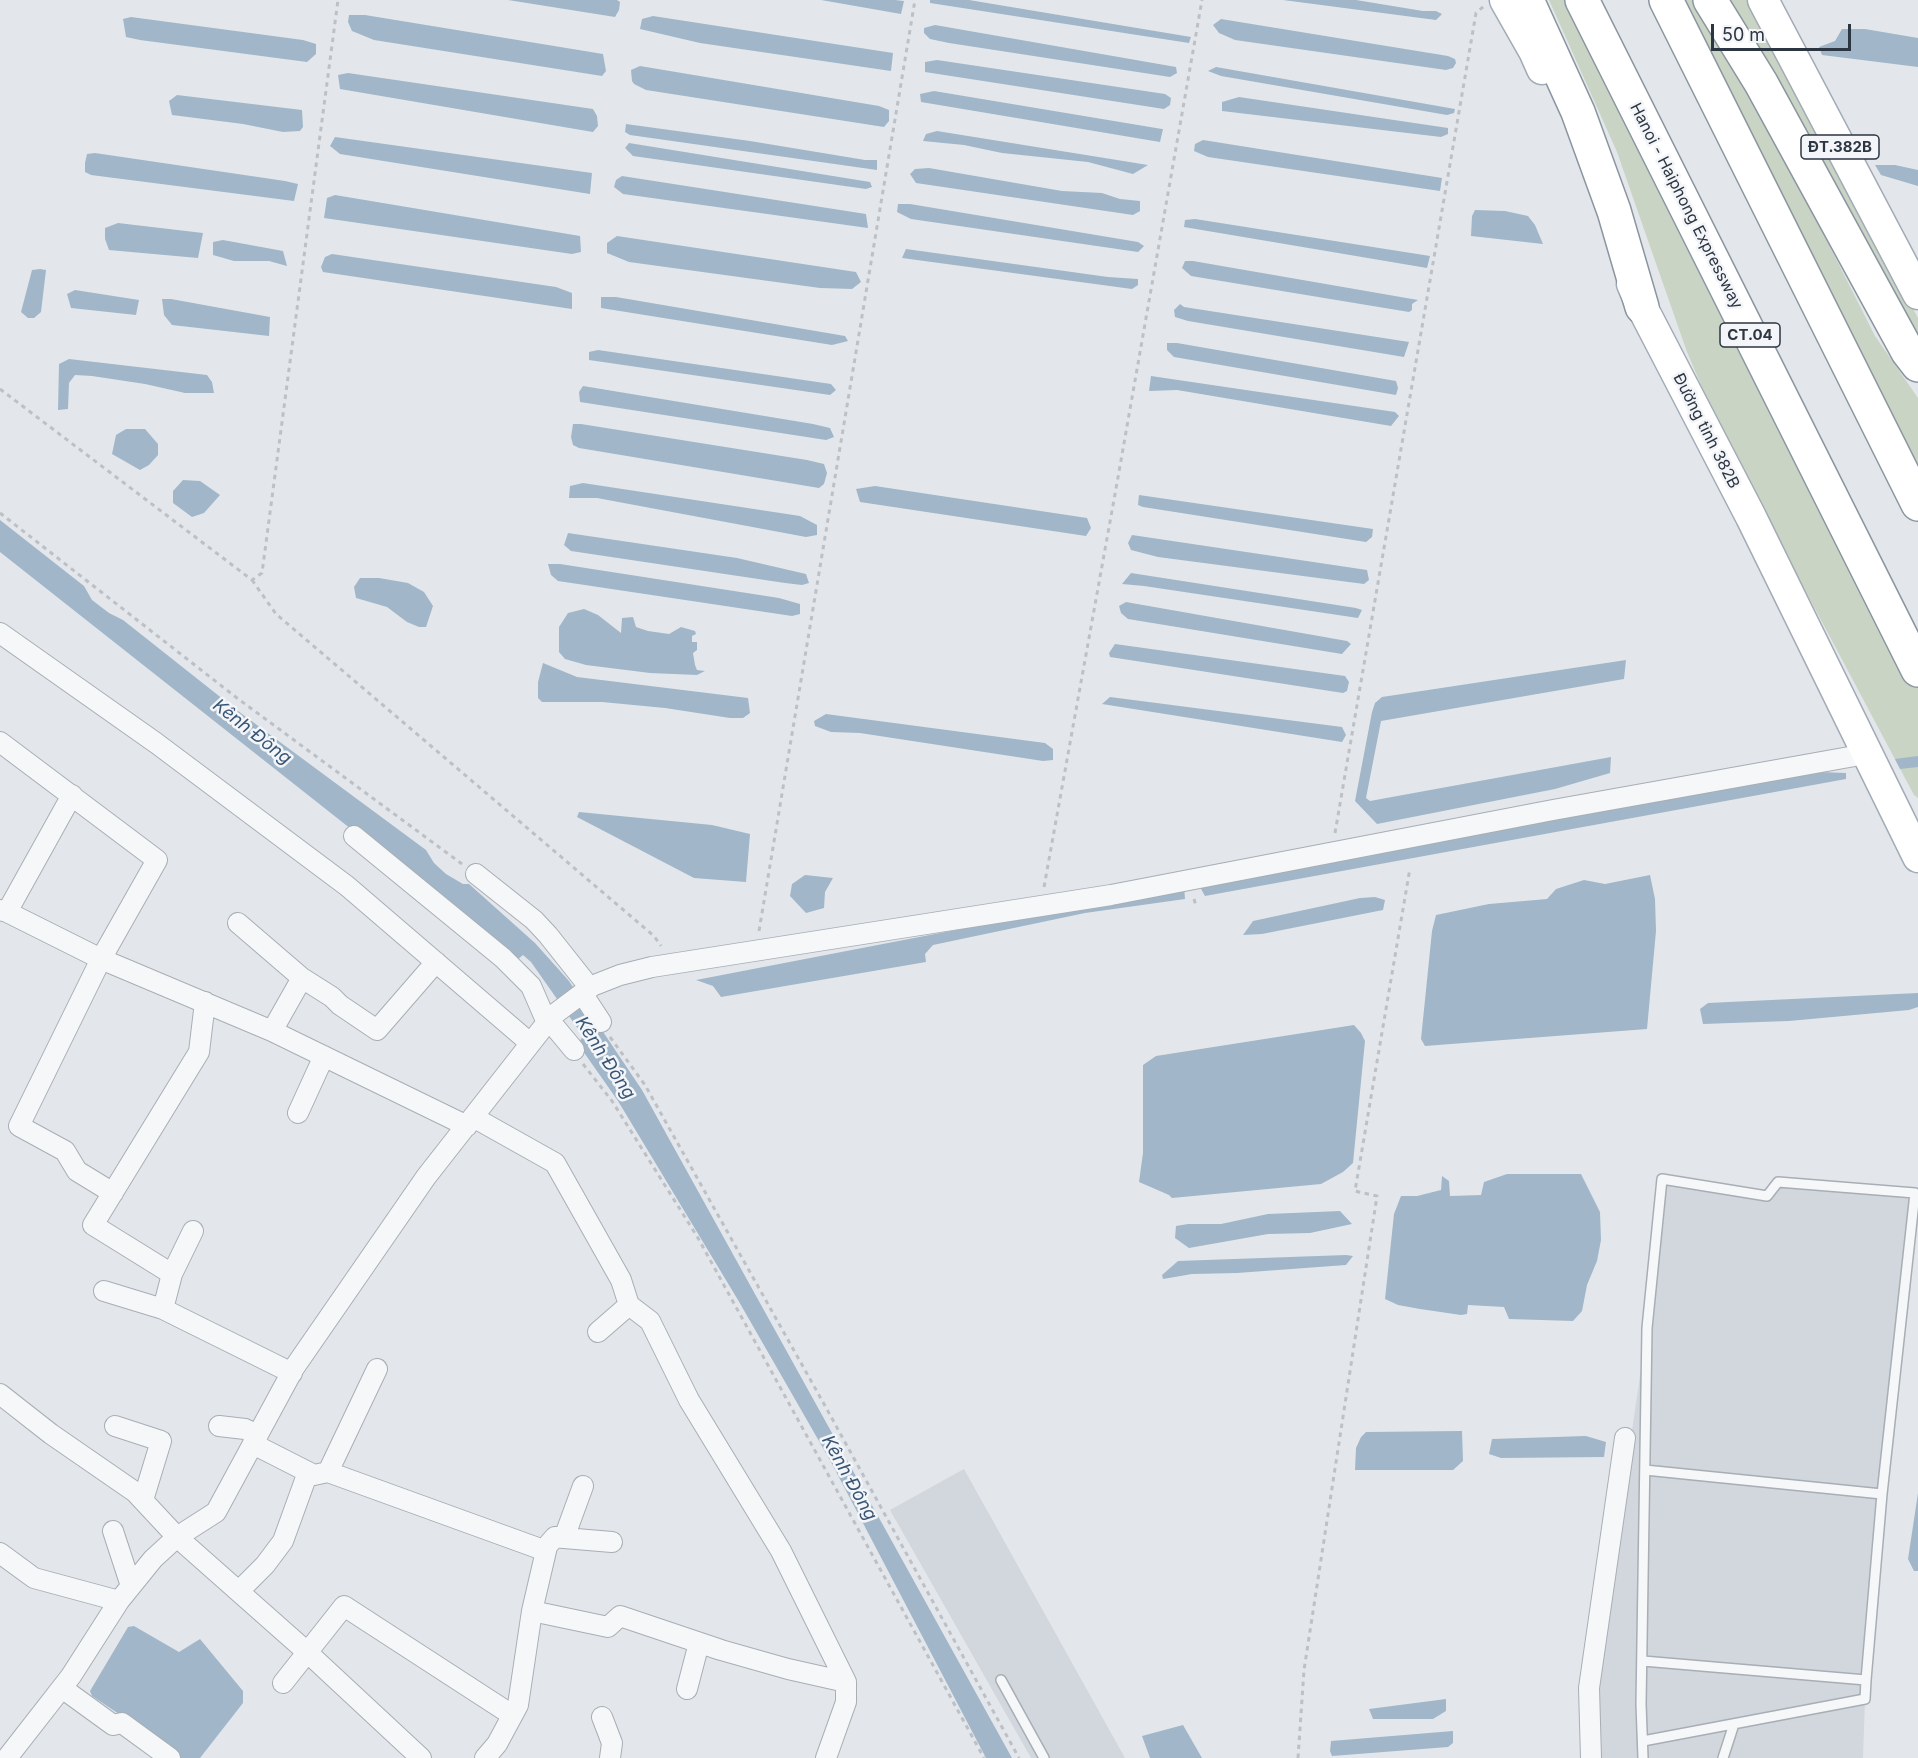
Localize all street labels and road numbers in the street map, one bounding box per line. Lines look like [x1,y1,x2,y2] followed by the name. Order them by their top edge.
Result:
[1626,100,1746,312] street label: Hanoi - Haiphong Expressway
[1801,135,1879,159] road number: ĐT.382B
[1720,323,1780,347] road number: CT.04
[1669,370,1743,492] street label: Đường tỉnh 382B

